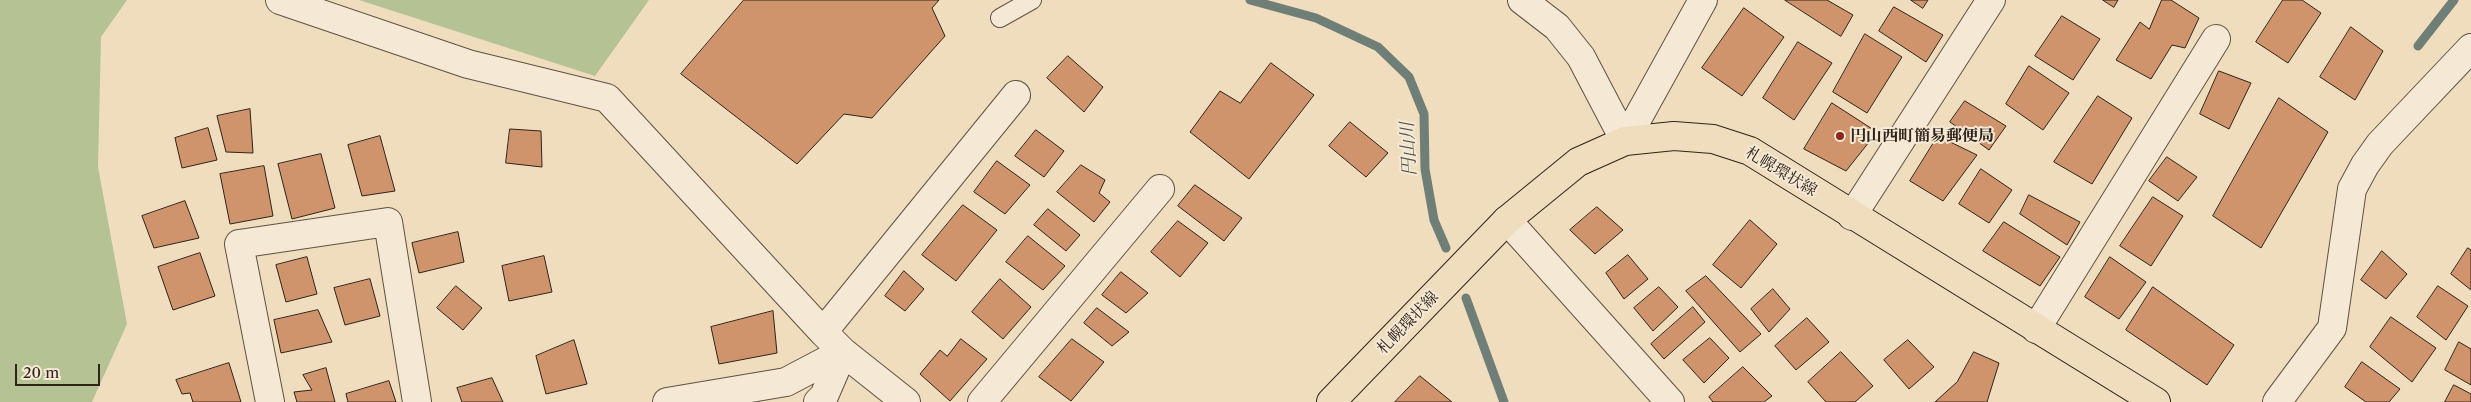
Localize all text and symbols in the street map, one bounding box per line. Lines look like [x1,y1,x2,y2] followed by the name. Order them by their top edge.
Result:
[1397,121,1421,177] water label: 円山川
[1850,126,1994,146] place label: 円山西町簡易郵便局
[1834,130,1846,142] marker: 円山西町簡易郵便局
[1742,143,1820,201] street label: 札幌環状線
[1373,288,1443,358] street label: 札幌環状線
[18,354,102,386] scale bar
[23,363,59,382] text: 20 m

